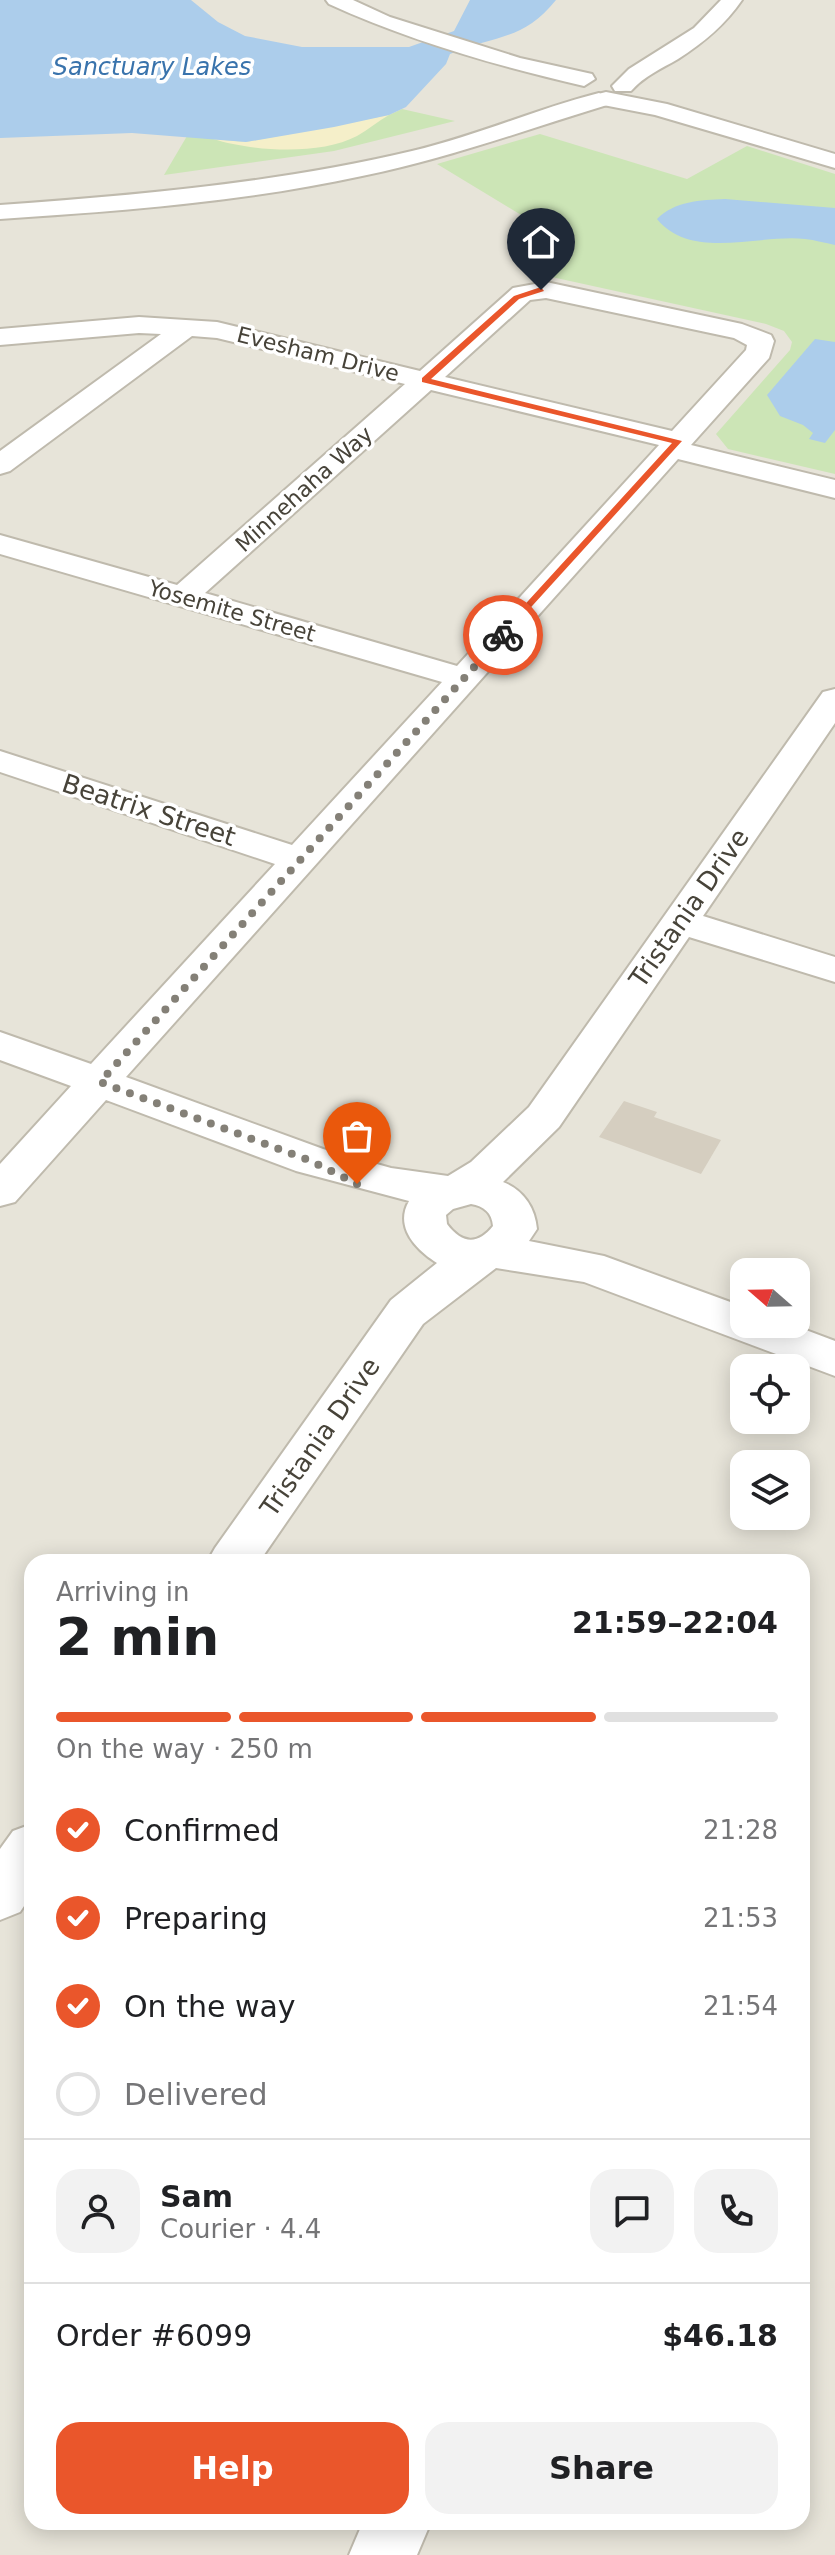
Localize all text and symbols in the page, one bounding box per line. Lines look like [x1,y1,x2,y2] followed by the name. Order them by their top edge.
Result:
[53,53,251,81] water label: Sanctuary Lakes
[507,208,575,290] pin
[519,220,563,264] icon: home
[234,322,402,386] street label: Evesham Drive
[231,421,377,557] street label: Minnehaha Way
[145,575,319,647] street label: Yosemite Street
[463,595,543,675] courier
[481,613,525,657] icon: bike
[59,768,239,852] street label: Beatrix Street
[623,823,755,994] street label: Tristania Drive
[323,1102,391,1184] pin
[335,1114,379,1158] icon: bag
[730,1258,810,1338] north arrow
[730,1258,810,1530] map controls
[254,1352,386,1523] street label: Tristania Drive
[730,1354,810,1434] button: locate
[730,1450,810,1530] button: layers
[56,1577,190,1607] text: Arriving in
[572,1605,778,1640] text: 21:59–22:04
[56,1607,219,1667] text: 2 min
[56,1734,313,1764] text: On the way · 250 m
[56,1808,100,1852] icon: check
[124,1813,280,1848] text: Confirmed
[703,1815,778,1845] text: 21:28
[56,1896,100,1940] icon: check
[124,1901,268,1936] text: Preparing
[703,1903,778,1933] text: 21:53
[56,1984,100,2028] icon: check
[124,1989,296,2024] text: On the way
[703,1991,778,2021] text: 21:54
[124,2077,268,2112] text: Delivered
[56,2169,140,2253] button: person
[590,2169,674,2253] button: chat
[694,2169,778,2253] button: phone
[160,2179,233,2214] text: Sam
[160,2214,321,2244] text: Courier · 4.4
[56,2318,252,2353] text: Order #6099
[662,2318,778,2353] text: $46.18
[56,2422,409,2514] button: Help
[425,2422,778,2514] button: Share

